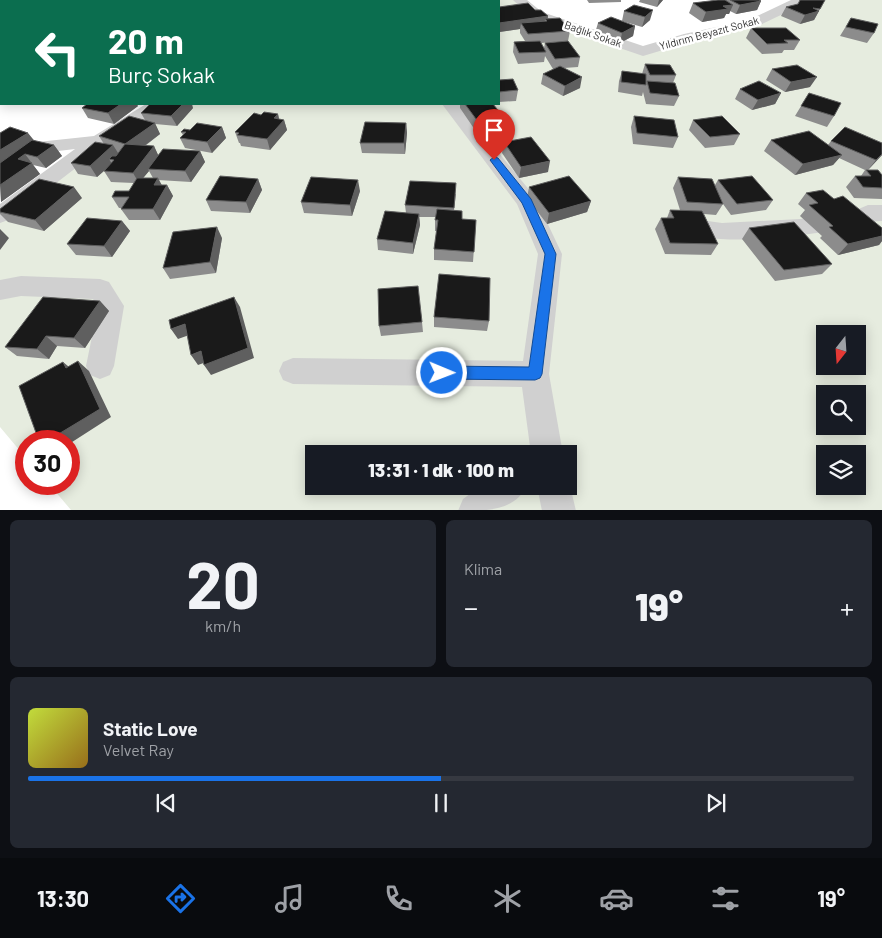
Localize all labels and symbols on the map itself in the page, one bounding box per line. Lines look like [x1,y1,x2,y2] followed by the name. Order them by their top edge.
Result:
[658,13,761,52] street label: Yıldırım Beyazıt Sokak
[563,18,624,50] street label: Bağlık Sokak
[473,109,515,160] pin
[816,325,866,375] north arrow
[415,346,467,398] position arrow
[15,430,80,495] speed limit sign: 30

